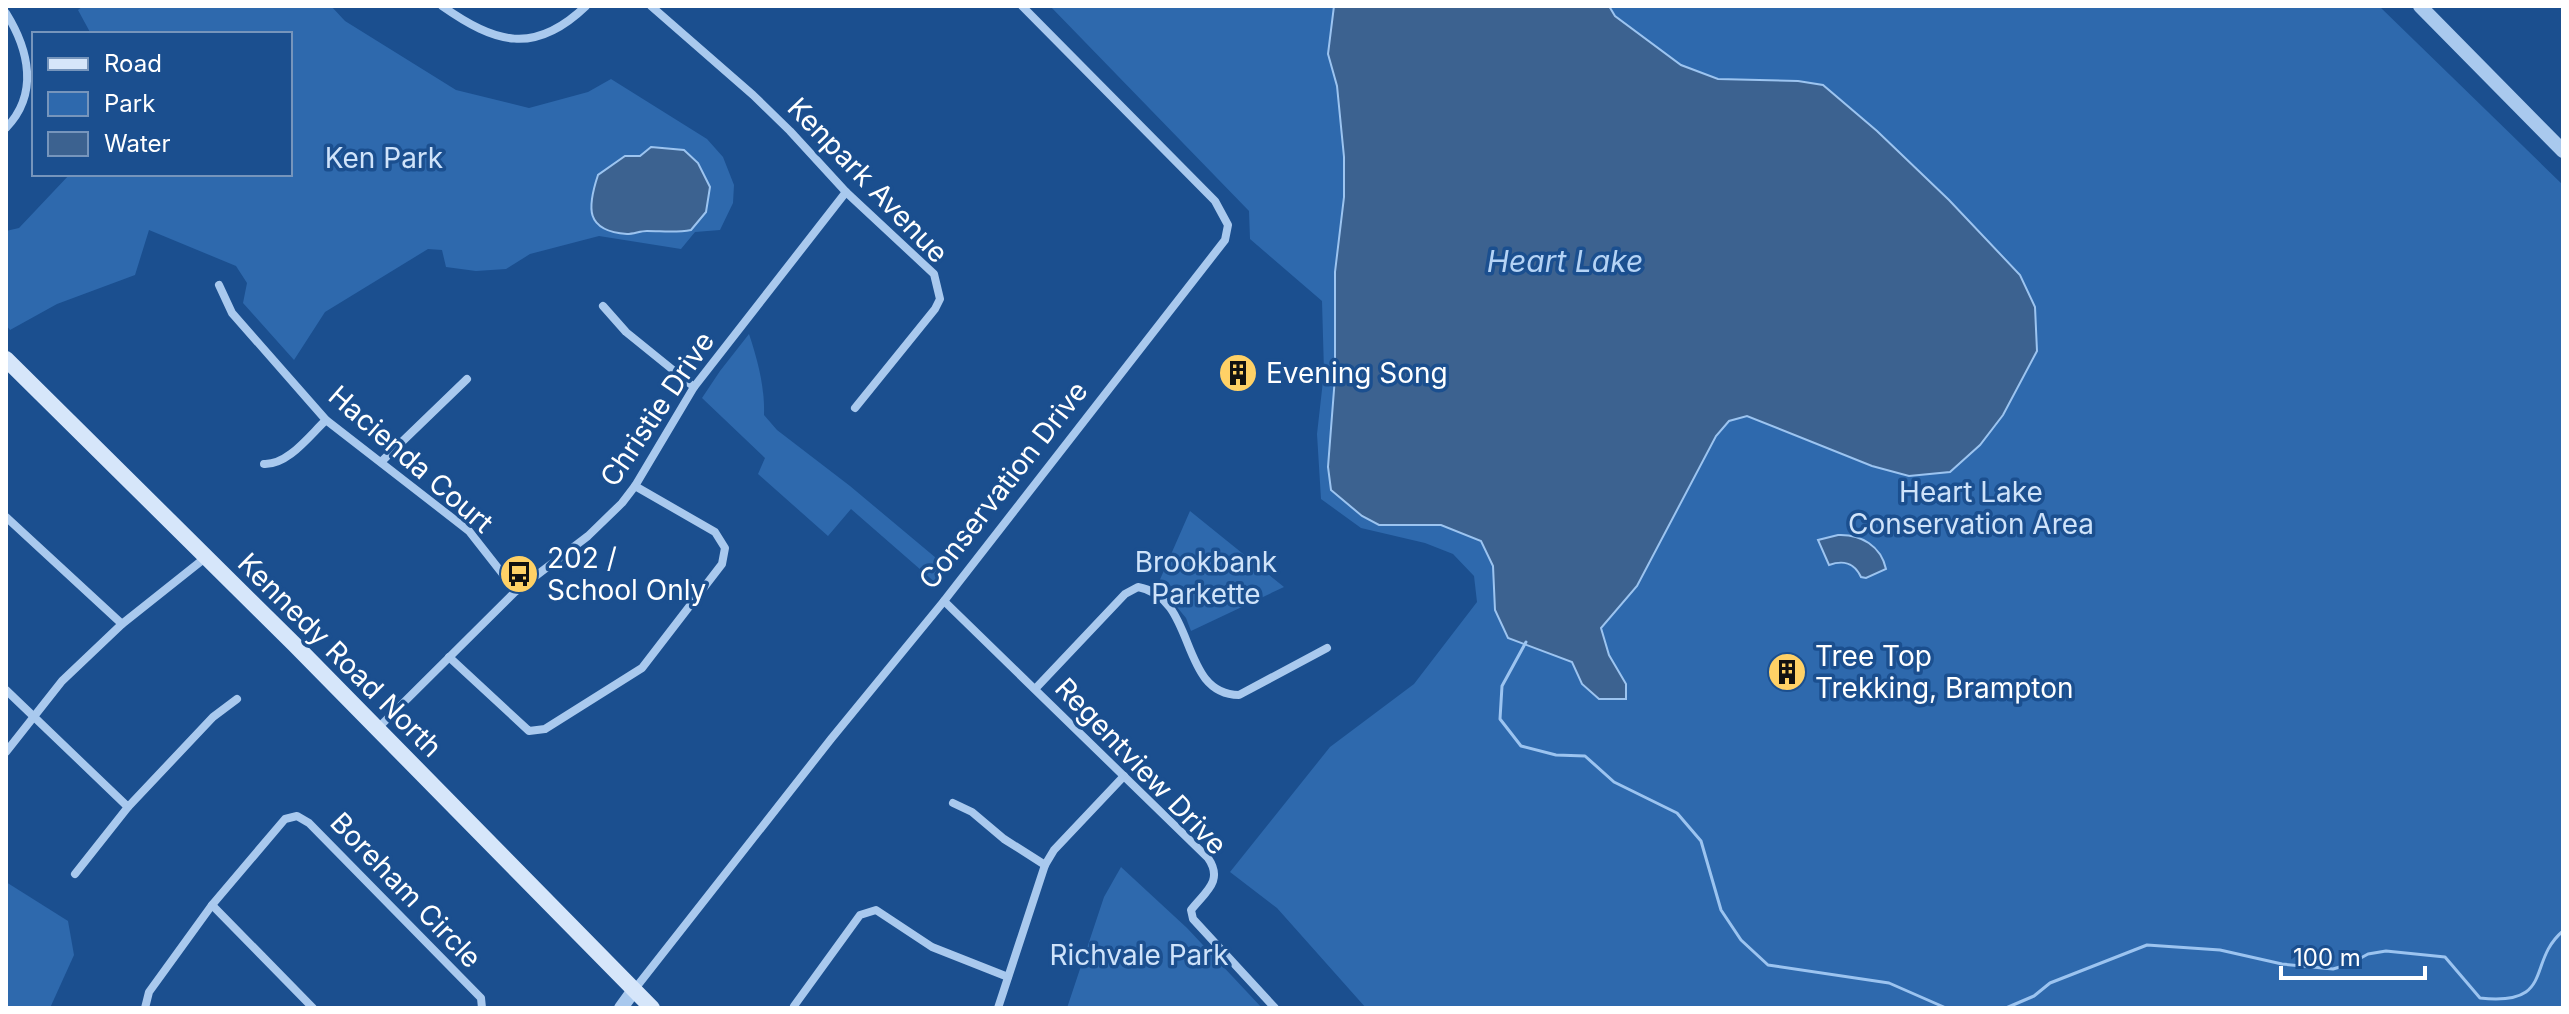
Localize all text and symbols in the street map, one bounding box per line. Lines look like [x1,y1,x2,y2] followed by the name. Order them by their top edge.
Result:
[32,32,292,176] legend
[104,49,162,78] text: Road
[104,89,155,118] text: Park
[781,90,955,270] street label: Kenpark Avenue
[104,129,171,158] text: Water
[325,141,443,175] park label: Ken Park
[1487,243,1643,279] water label: Heart Lake
[593,325,721,493] street label: Christie Drive
[1217,352,1259,394] building icon: Evening Song
[1266,356,1448,390] place label: Evening Song
[911,375,1095,595] street label: Conservation Drive
[322,378,500,540] street label: Hacienda Court
[1848,475,2094,541] park label: Heart Lake Conservation Area
[547,541,706,607] place label: 202 / School Only
[1135,545,1277,611] park label: Brookbank Parkette
[231,546,449,764] street label: Kennedy Road North
[498,553,540,595] bus stop icon: 202 / School Only
[1815,639,2074,705] place label: Tree Top Trekking, Brampton
[1766,651,1808,693] building icon: Tree Top Trekking, Brampton
[1048,671,1234,861] street label: Regentview Drive
[323,805,489,975] street label: Boreham Circle
[2281,930,2425,980] scale bar
[1049,938,1229,972] park label: Richvale Park
[2293,943,2361,972] text: 100 m

